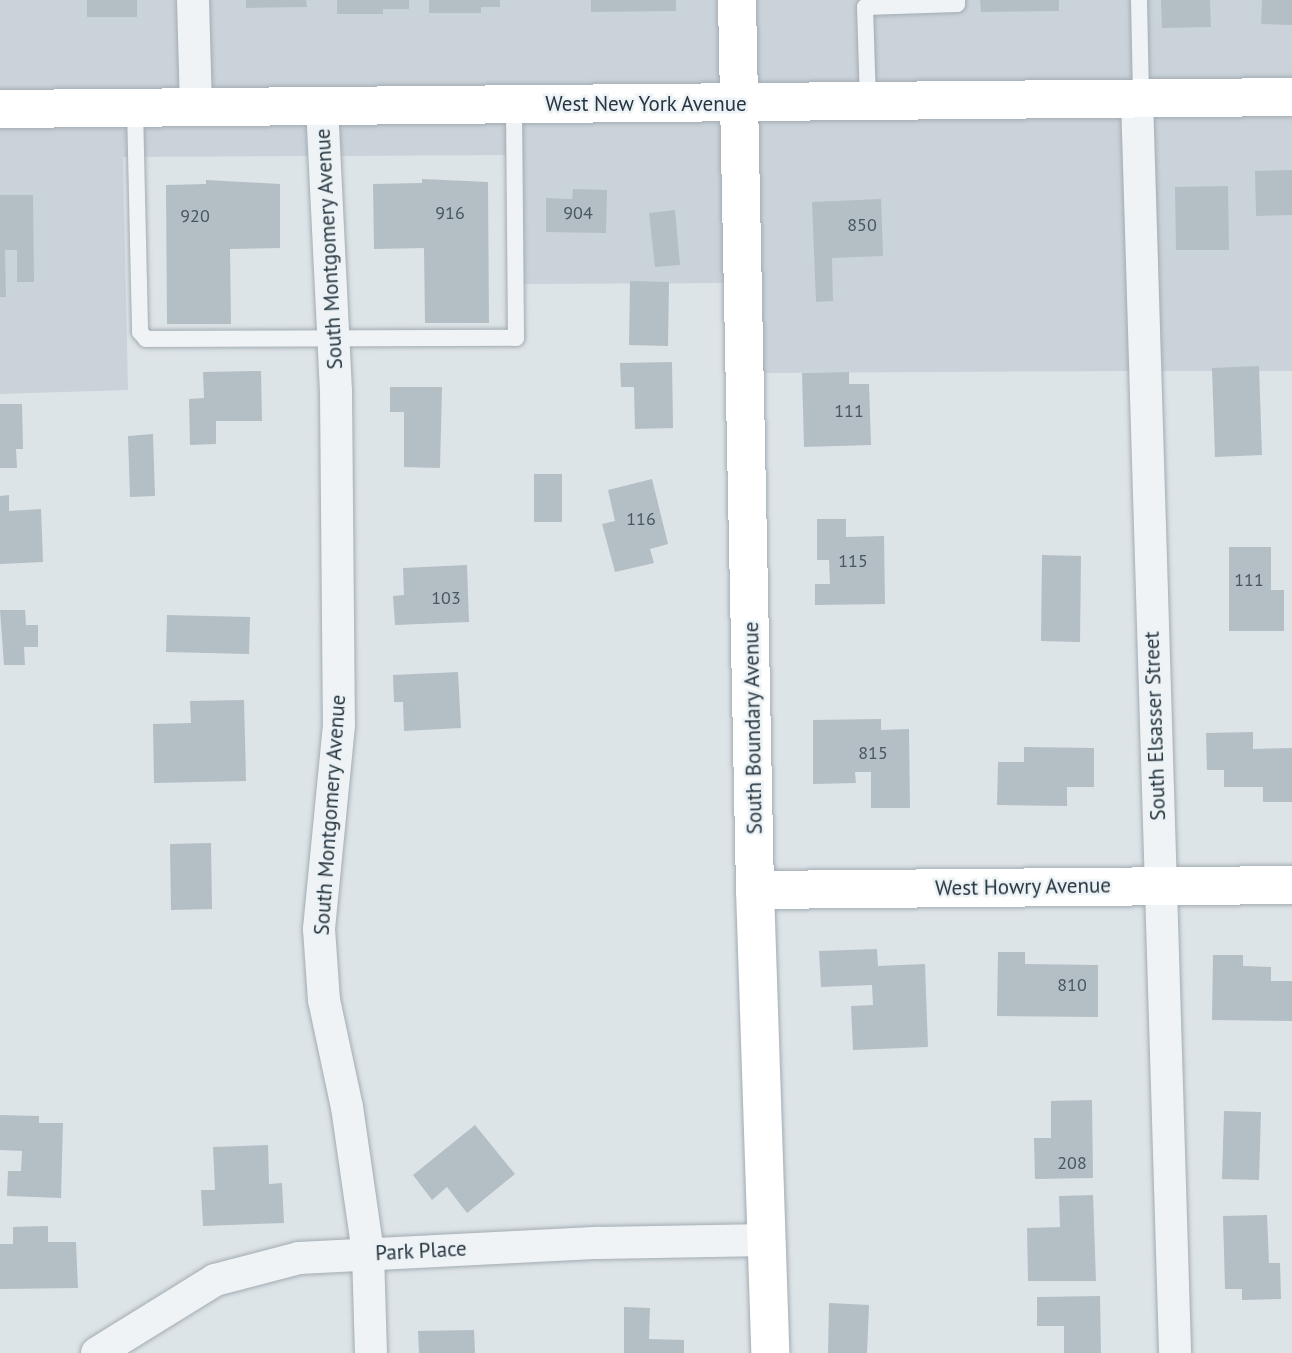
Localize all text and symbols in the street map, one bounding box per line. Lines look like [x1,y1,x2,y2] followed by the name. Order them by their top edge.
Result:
[544,91,748,117] street label: West New York Avenue
[310,127,348,371] street label: South Montgomery Avenue
[435,202,465,224] house number: 916
[563,202,593,224] house number: 904
[180,205,210,227] house number: 920
[847,214,877,236] house number: 850
[834,400,864,422] house number: 111
[626,508,656,530] house number: 116
[838,550,868,572] house number: 115
[1234,569,1264,591] house number: 111
[431,587,461,609] house number: 103
[739,621,767,835] street label: South Boundary Avenue
[1139,631,1171,821] street label: South Elsasser Street
[309,693,351,937] street label: South Montgomery Avenue
[858,742,888,764] house number: 815
[934,873,1112,901] street label: West Howry Avenue
[1057,974,1087,996] house number: 810
[1057,1152,1087,1174] house number: 208
[374,1236,468,1266] street label: Park Place

